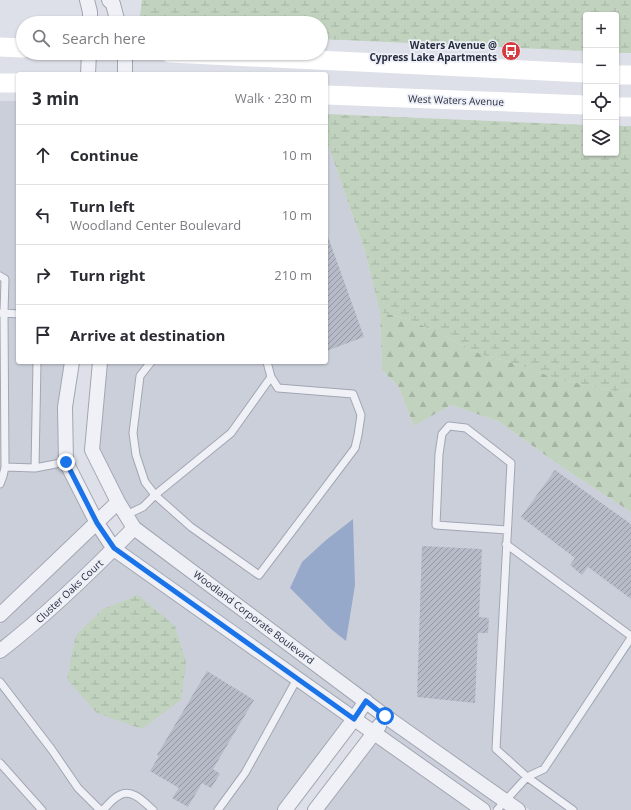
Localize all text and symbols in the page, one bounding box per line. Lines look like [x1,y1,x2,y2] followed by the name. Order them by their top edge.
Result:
[583,12,619,156] map controls
[583,12,619,48] button: +
[16,16,328,60] search box
[30,27,52,49] icon: search
[62,28,146,48] text: Search here
[369,38,497,64] place label: Waters Avenue @ Cypress Lake Apartments
[500,40,522,62] bus stop icon: Waters Avenue @ Cypress Lake Apartments
[583,48,619,84] button: −
[583,84,619,120] button: locate
[32,87,79,110] text: 3 min
[235,89,312,107] text: Walk · 230 m
[408,91,505,109] street label: West Waters Avenue
[583,120,619,156] button: layers
[32,144,54,166] icon: ahead
[70,145,138,165] text: Continue
[282,146,312,164] text: 10 m
[70,196,135,216] text: Turn left
[32,204,54,226] icon: left
[282,206,312,224] text: 10 m
[70,216,241,234] text: Woodland Center Boulevard
[32,264,54,286] icon: right
[70,265,145,285] text: Turn right
[274,266,312,284] text: 210 m
[32,324,54,346] icon: arrive
[70,325,225,345] text: Arrive at destination
[57,453,75,471] route end
[32,556,106,626] street label: Cluster Oaks Court
[191,567,317,667] street label: Woodland Corporate Boulevard
[376,707,394,725] route start

